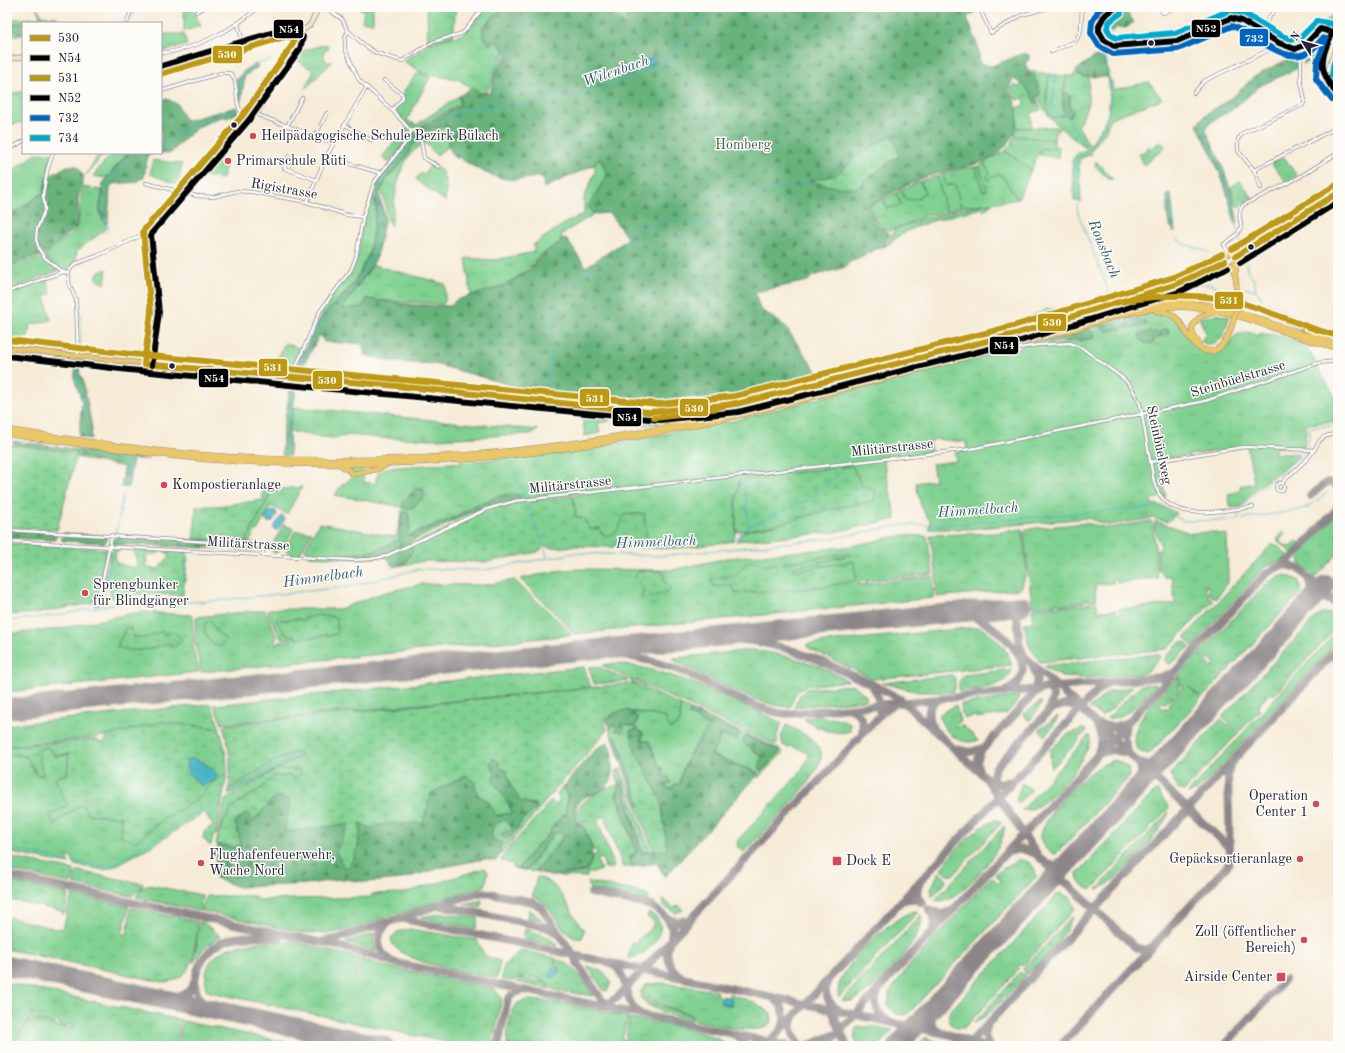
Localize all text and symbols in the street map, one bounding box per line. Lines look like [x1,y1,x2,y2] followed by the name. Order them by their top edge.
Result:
[273,19,304,39] line badge: N54
[1191,19,1221,38] line badge: N52
[22,22,162,154] legend
[1283,22,1323,62] north arrow
[1195,24,1217,35] text: N52
[278,25,300,36] text: N54
[1239,28,1269,47] line badge: 732
[1289,30,1303,44] text: N
[58,32,79,45] text: 530
[1244,34,1264,45] text: 732
[1146,38,1156,48] unlabelled marker
[212,45,243,64] line badge: 530
[217,50,237,61] text: 530
[58,52,81,65] text: N54
[581,54,651,90] water label: Wilenbach
[58,72,79,85] text: 531
[58,92,81,105] text: N52
[58,113,79,125] text: 732
[229,120,239,130] unlabelled marker
[261,129,499,143] place label: Heilpädagogische Schule Bezirk Bülach
[248,131,258,141] marker: Heilpädagogische Schule Bezirk Bülach
[58,133,79,145] text: 734
[715,138,771,152] park label: Homberg
[236,154,347,168] place label: Primarschule Rüti
[223,156,233,166] marker: Primarschule Rüti
[250,176,318,202] street label: Rigistrasse
[1084,217,1122,281] water label: Rousbach
[1246,242,1256,252] unlabelled marker
[1214,291,1244,310] line badge: 531
[1219,296,1239,307] text: 531
[1037,313,1067,332] line badge: 530
[1042,318,1062,329] text: 530
[989,336,1019,355] line badge: N54
[993,341,1015,352] text: N54
[258,358,288,377] line badge: 531
[1189,358,1287,400] street label: Steinbüelstrasse
[167,361,177,371] unlabelled marker
[263,363,283,374] text: 531
[198,368,229,388] line badge: N54
[312,370,343,390] line badge: 530
[203,374,225,385] text: N54
[317,376,337,387] text: 530
[579,388,610,407] line badge: 531
[585,394,605,405] text: 531
[679,398,709,417] line badge: 530
[684,404,704,415] text: 530
[1144,404,1174,486] street label: Steinbüelweg
[612,407,642,427] line badge: N54
[616,413,638,424] text: N54
[850,437,934,459] street label: Militärstrasse
[528,474,612,496] street label: Militärstrasse
[172,478,281,492] place label: Kompostieranlage
[159,480,169,490] marker: Kompostieranlage
[936,501,1019,521] water label: Himmelbach
[614,534,697,552] water label: Himmelbach
[206,535,290,553] street label: Militärstrasse
[281,565,364,591] water label: Himmelbach
[93,578,189,608] place label: Sprengbunker für Blindgänger
[80,588,90,598] marker: Sprengbunker für Blindgänger
[1249,789,1308,819] place label: Operation Center 1
[1311,799,1321,809] marker: Operation Center 1
[209,848,335,878] place label: Flughafenfeuerwehr, Wache Nord
[1169,852,1292,866] place label: Gepäcksortieranlage
[846,854,891,868] place label: Dock E
[1295,854,1305,864] marker: Gepäcksortieranlage
[831,855,843,867] marker: Dock E
[196,858,206,868] marker: Flughafenfeuerwehr, Wache Nord
[1195,925,1296,955] place label: Zoll (öffentlicher Bereich)
[1299,935,1309,945] marker: Zoll (öffentlicher Bereich)
[1184,970,1272,984] place label: Airside Center
[1275,971,1287,983] marker: Airside Center

